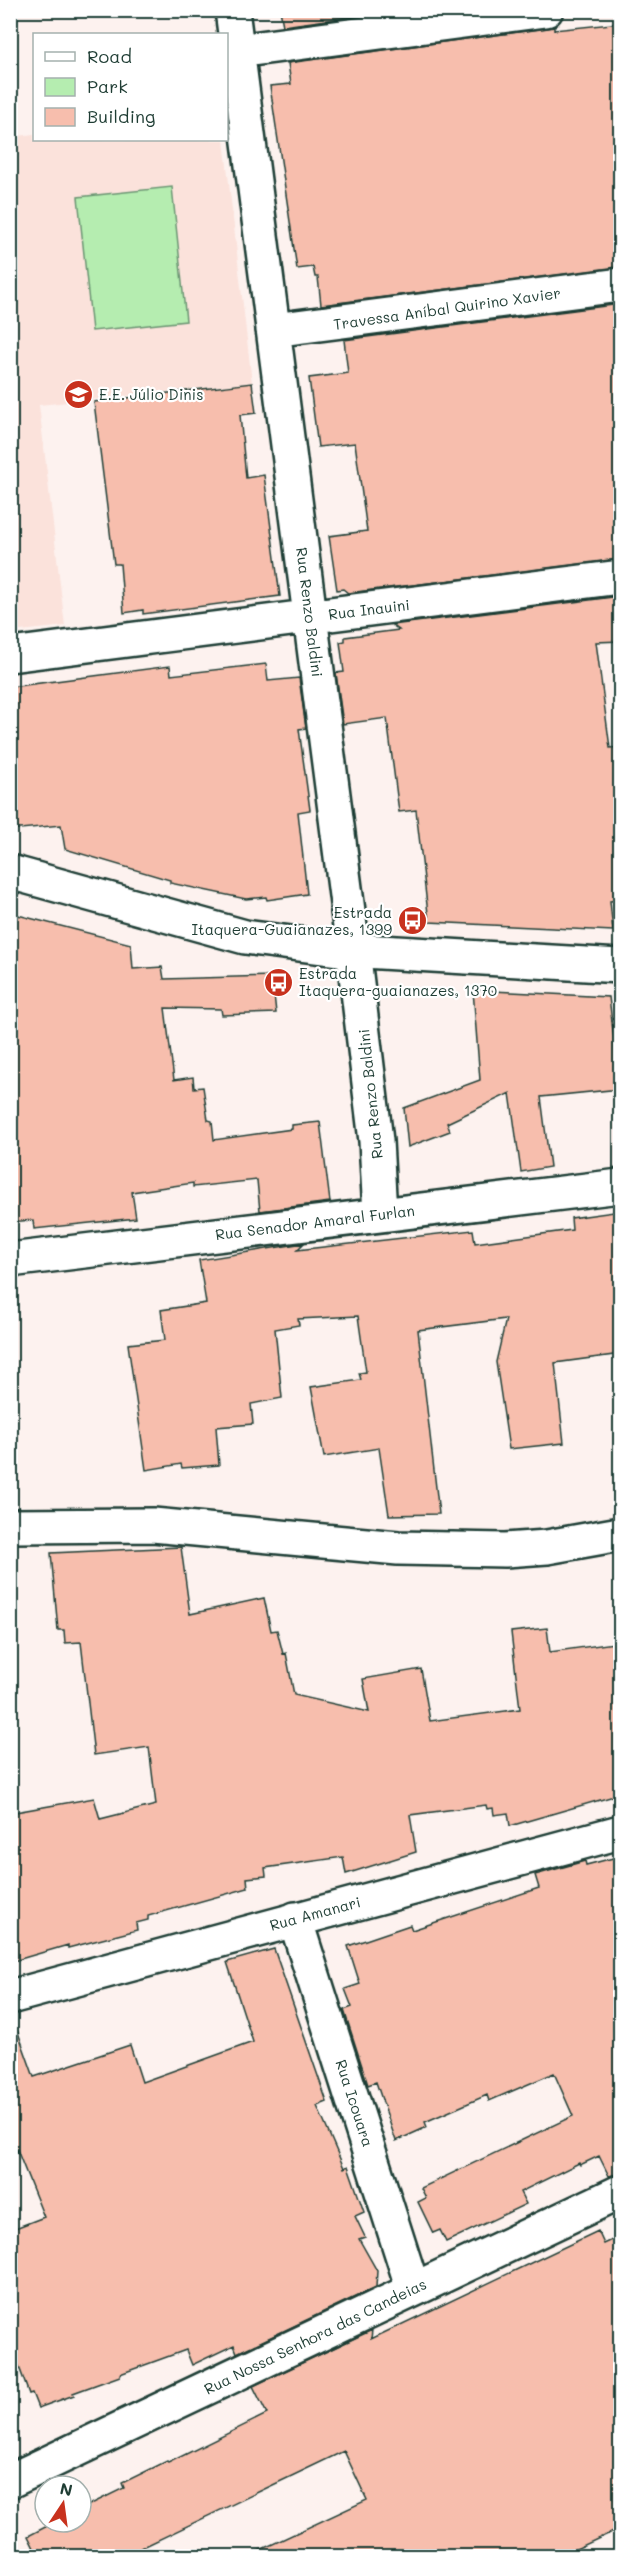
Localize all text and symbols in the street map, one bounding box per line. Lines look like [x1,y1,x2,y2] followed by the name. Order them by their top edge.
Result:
[33,33,228,141] legend
[87,44,132,68] text: Road
[87,74,128,98] text: Park
[87,104,155,128] text: Building
[332,282,562,334] street label: Travessa Aníbal Quirino Xavier
[62,378,94,410] school or university icon: E.E. Júlio Dinis
[99,384,203,404] place label: E.E. Júlio Dinis
[292,546,328,678] street label: Rua Renzo Baldini
[327,594,411,624] street label: Rua Inauini
[191,902,392,939] place label: Estrada Itaquera-Guaianazes, 1399
[397,905,429,937] bus stop icon: Estrada Itaquera-Guaianazes, 1399
[299,963,497,1000] place label: Estrada Itaquera-guaianazes, 1370
[262,966,294,998] bus stop icon: Estrada Itaquera-guaianazes, 1370
[353,1028,387,1160] street label: Rua Renzo Baldini
[214,1200,416,1244] street label: Rua Senador Amaral Furlan
[267,1891,363,1935] street label: Rua Amanari
[331,2057,379,2149] street label: Rua Icouara
[200,2273,430,2399] street label: Rua Nossa Senhora das Candeias
[33,2474,93,2534] north arrow
[58,2477,75,2500] text: N

